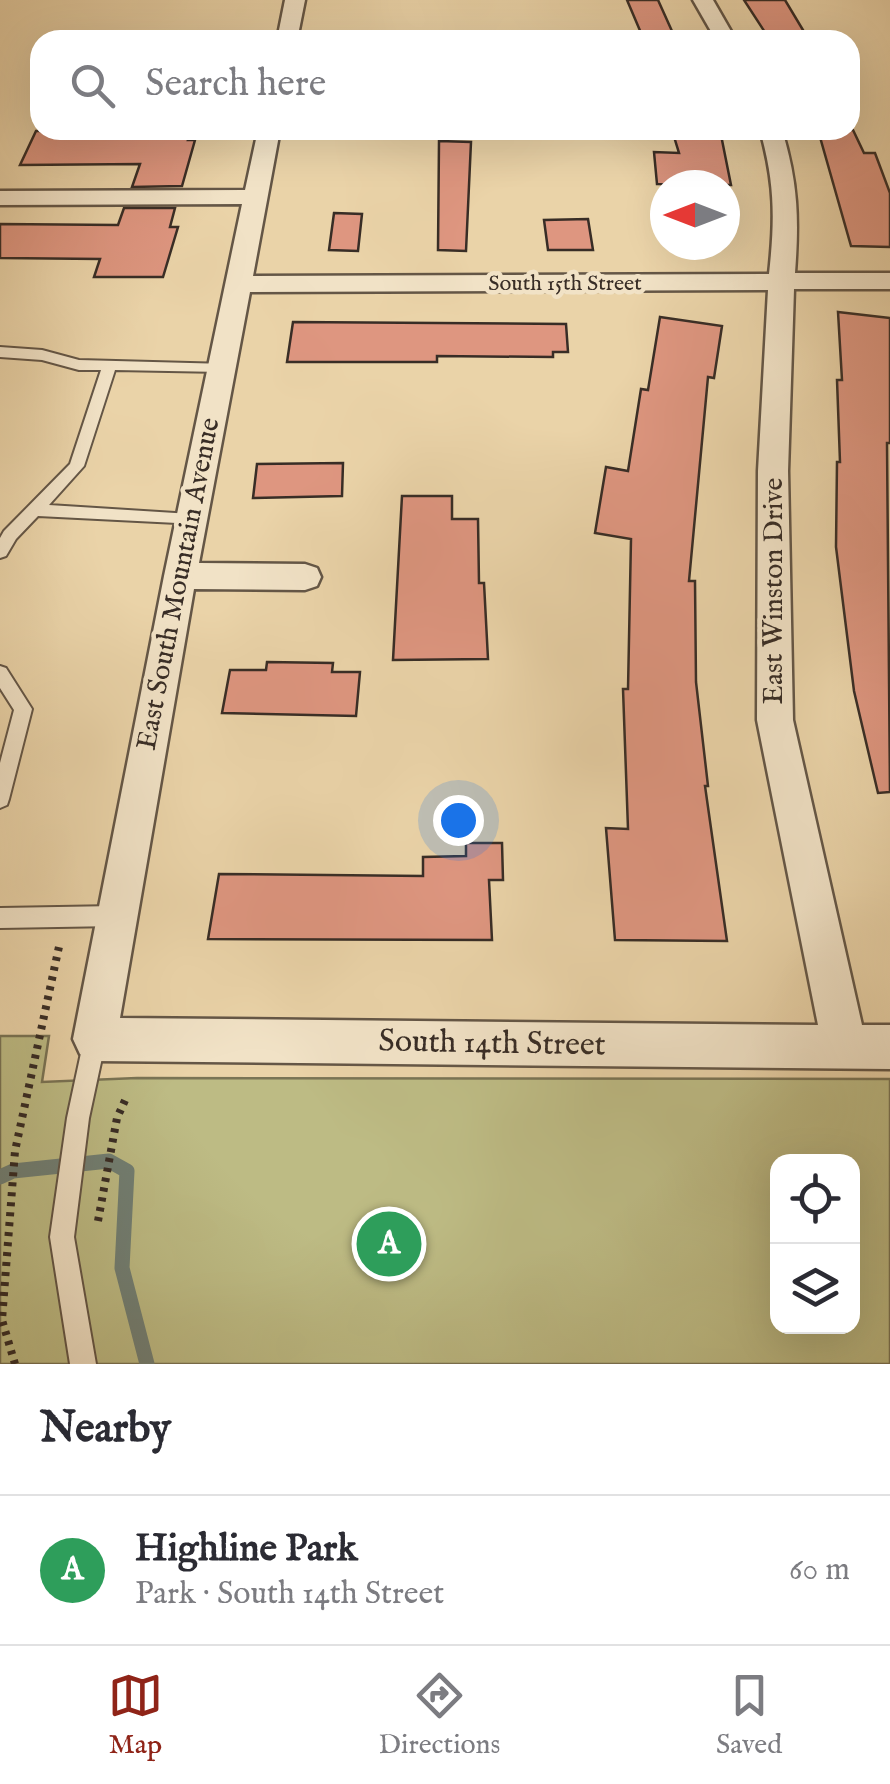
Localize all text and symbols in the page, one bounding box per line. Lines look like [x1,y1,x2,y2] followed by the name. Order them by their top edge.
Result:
[30,30,860,140] search box
[65,58,120,113] icon: search
[145,61,326,109] text: Search here
[650,170,740,260] north arrow
[488,270,642,298] street label: South 15th Street
[130,415,228,753] street label: East South Mountain Avenue
[757,477,792,704] street label: East Winston Drive
[433,795,484,846] your location
[378,1022,606,1066] street label: South 14th Street
[770,1154,860,1334] map controls
[770,1154,860,1244] button: locate
[356,1206,422,1282] pin: A
[770,1244,860,1334] button: layers
[40,1403,171,1456] text: Nearby
[135,1526,358,1574] text: Highline Park
[62,1550,83,1591] text: A
[789,1550,850,1591] text: 60 m
[135,1574,444,1615] text: Park · South 14th Street
[108,1668,163,1763] tab: Map
[378,1668,500,1763] tab: Directions
[716,1668,782,1763] tab: Saved

